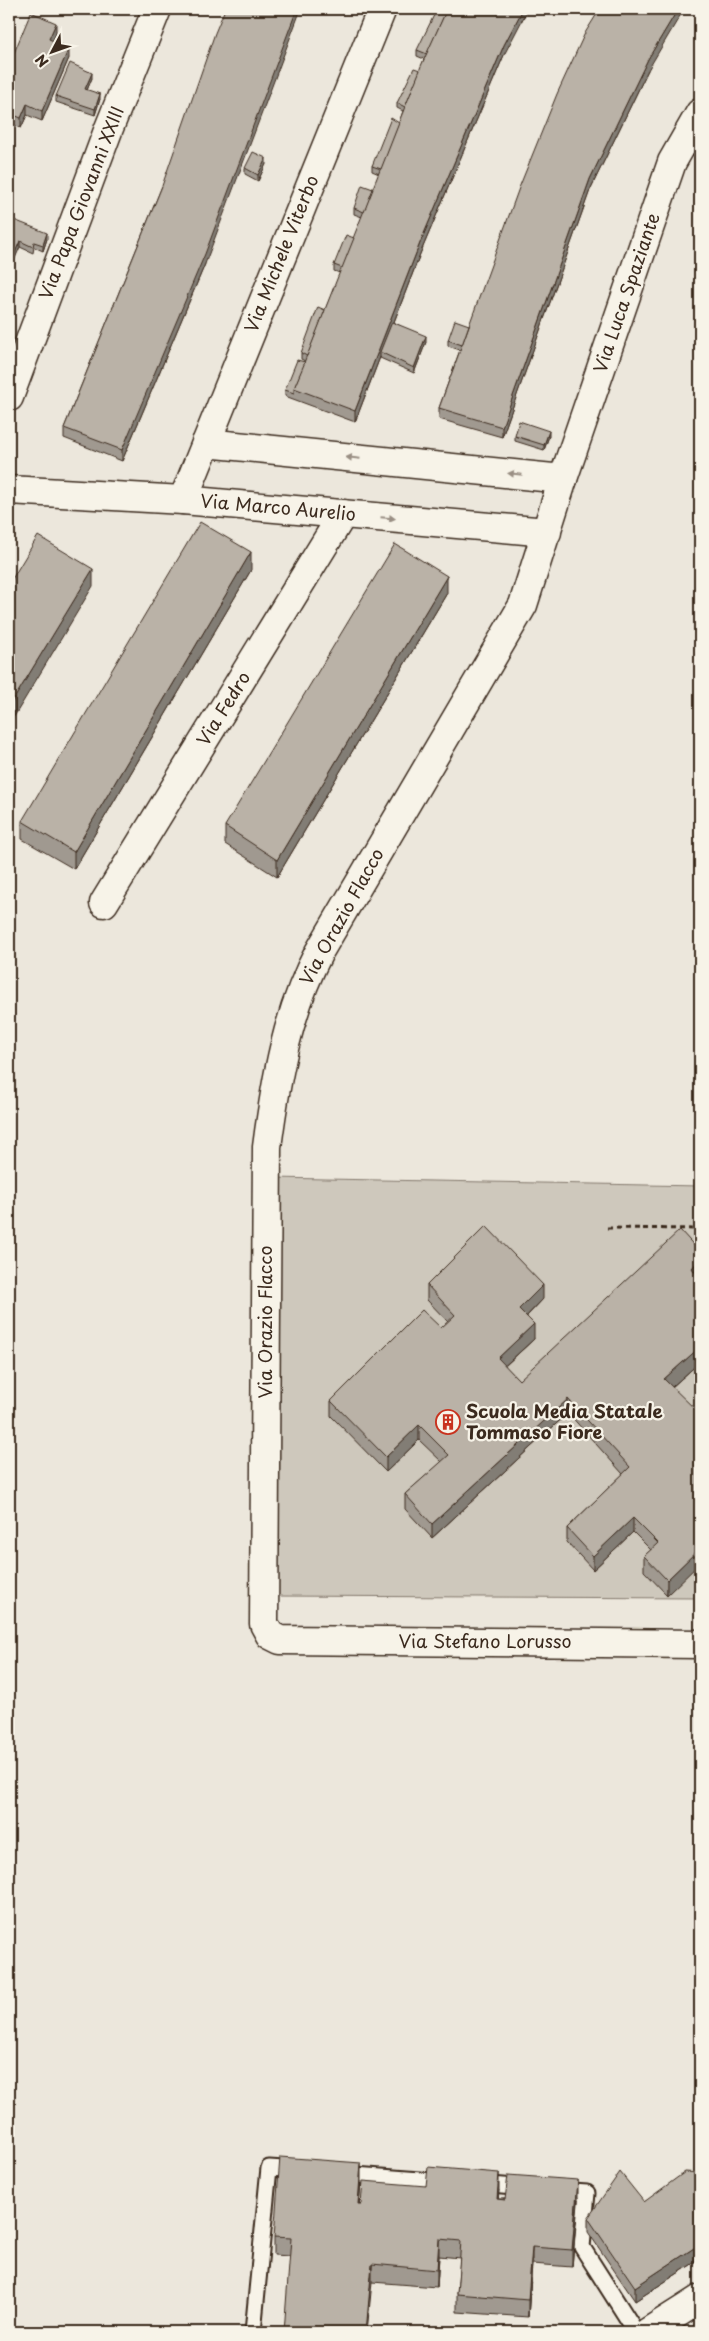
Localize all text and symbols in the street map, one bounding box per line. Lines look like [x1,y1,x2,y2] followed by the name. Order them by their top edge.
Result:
[28,28,78,78] north arrow
[30,50,53,72] text: N
[31,102,130,303] street label: Via Papa Giovanni XXIII
[237,171,325,336] street label: Via Michele Viterbo
[586,209,666,376] street label: Via Luca Spaziante
[345,454,361,462] one-way arrow
[507,470,523,478] one-way arrow
[199,486,357,527] street label: Via Marco Aurelio
[381,514,397,522] one-way arrow
[189,666,256,751] street label: Via Fedro
[292,843,390,990] street label: Via Orazio Flacco
[251,1245,278,1399] street label: Via Orazio Flacco
[466,1397,663,1445] place label: Scuola Media Statale Tommaso Fiore
[435,1409,461,1435] building icon: Scuola Media Statale Tommaso Fiore
[399,1627,572,1654] street label: Via Stefano Lorusso

